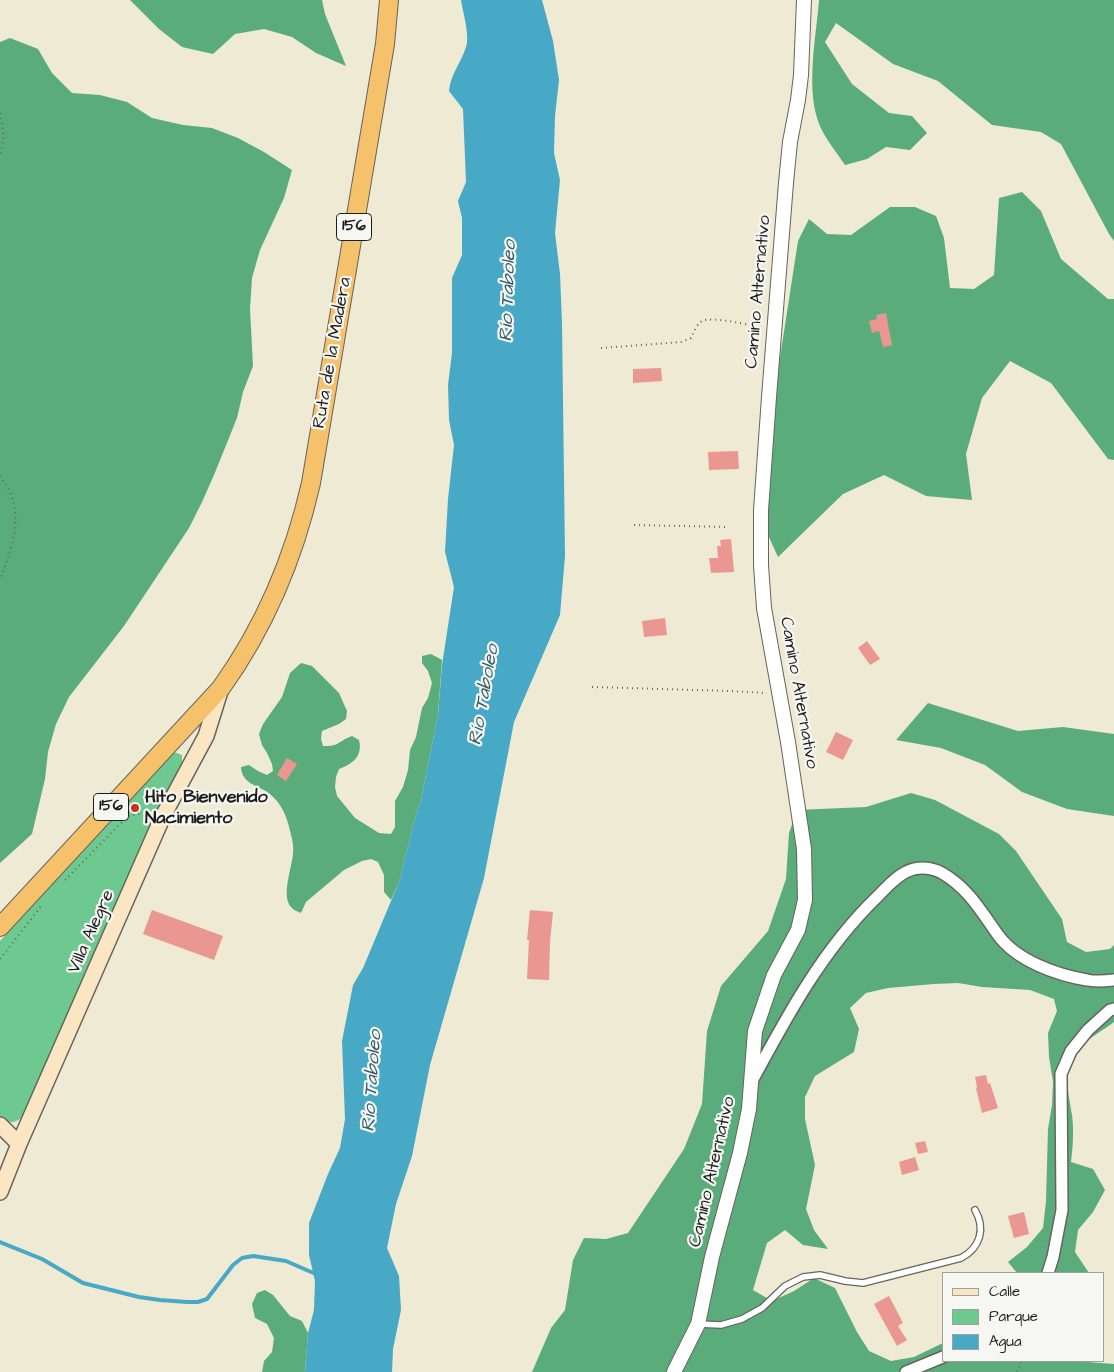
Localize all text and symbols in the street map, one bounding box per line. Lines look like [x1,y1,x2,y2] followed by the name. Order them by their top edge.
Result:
[336,213,372,240] road number: 156
[742,214,776,370] street label: Camino Alternativo
[496,240,522,342] water label: Río Taboleo
[309,276,357,430] street label: Ruta de la Madera
[774,615,822,771] street label: Camino Alternativo
[465,643,505,747] water label: Río Taboleo
[145,787,268,830] place label: Hito Bienvenido Nacimiento
[94,794,128,820] road number: 156
[129,802,141,814] marker: Hito Bienvenido Nacimiento
[64,887,120,977] street label: Villa Alegre
[358,1030,388,1132] water label: Río Taboleo
[685,1095,741,1249] street label: Camino Alternativo
[942,1272,1104,1362] legend
[989,1281,1020,1302] text: Calle
[989,1306,1038,1327] text: Parque
[989,1331,1022,1352] text: Agua

